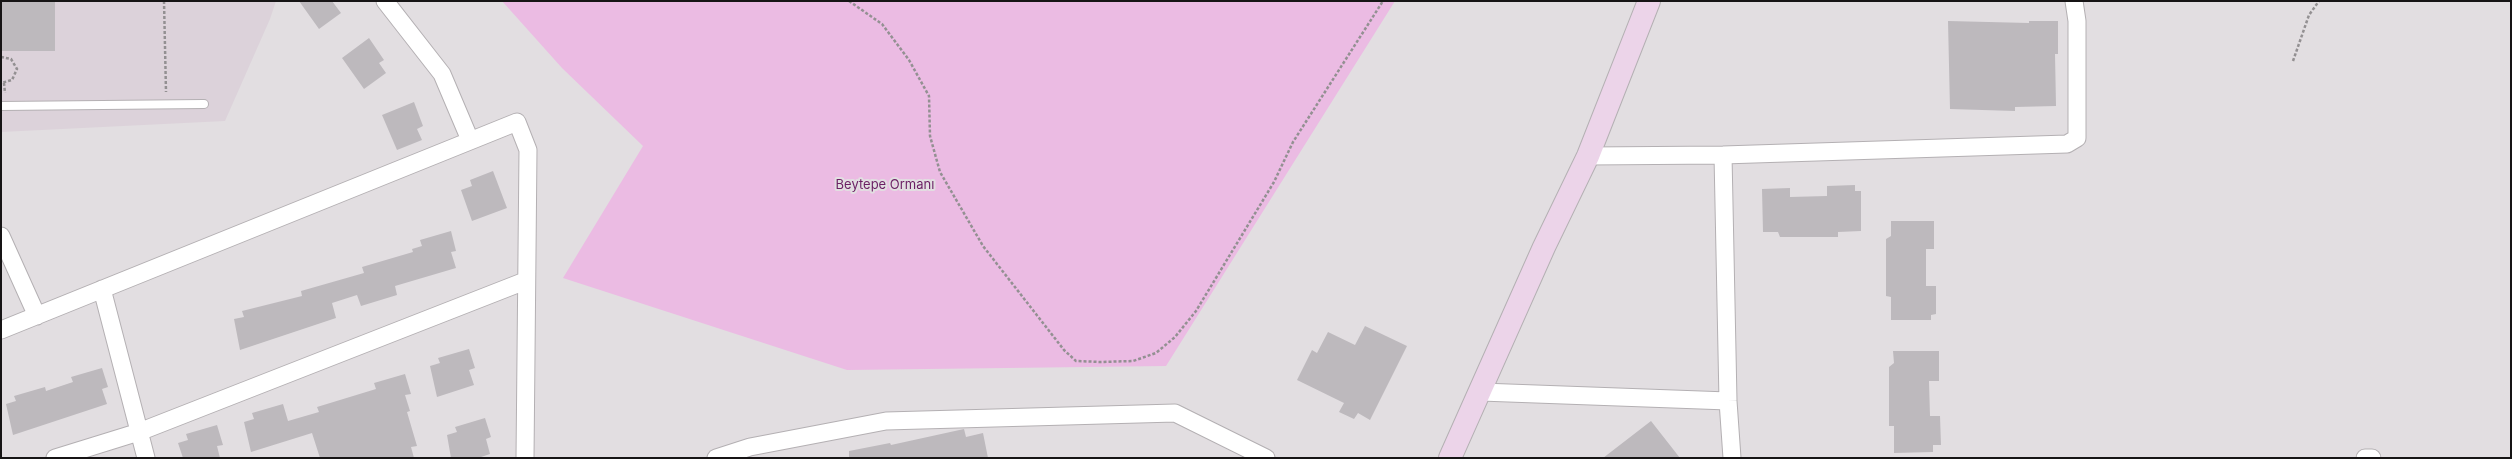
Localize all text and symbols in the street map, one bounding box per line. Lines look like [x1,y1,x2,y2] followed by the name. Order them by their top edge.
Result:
[836,177,934,193] park label: Beytepe Ormanı

